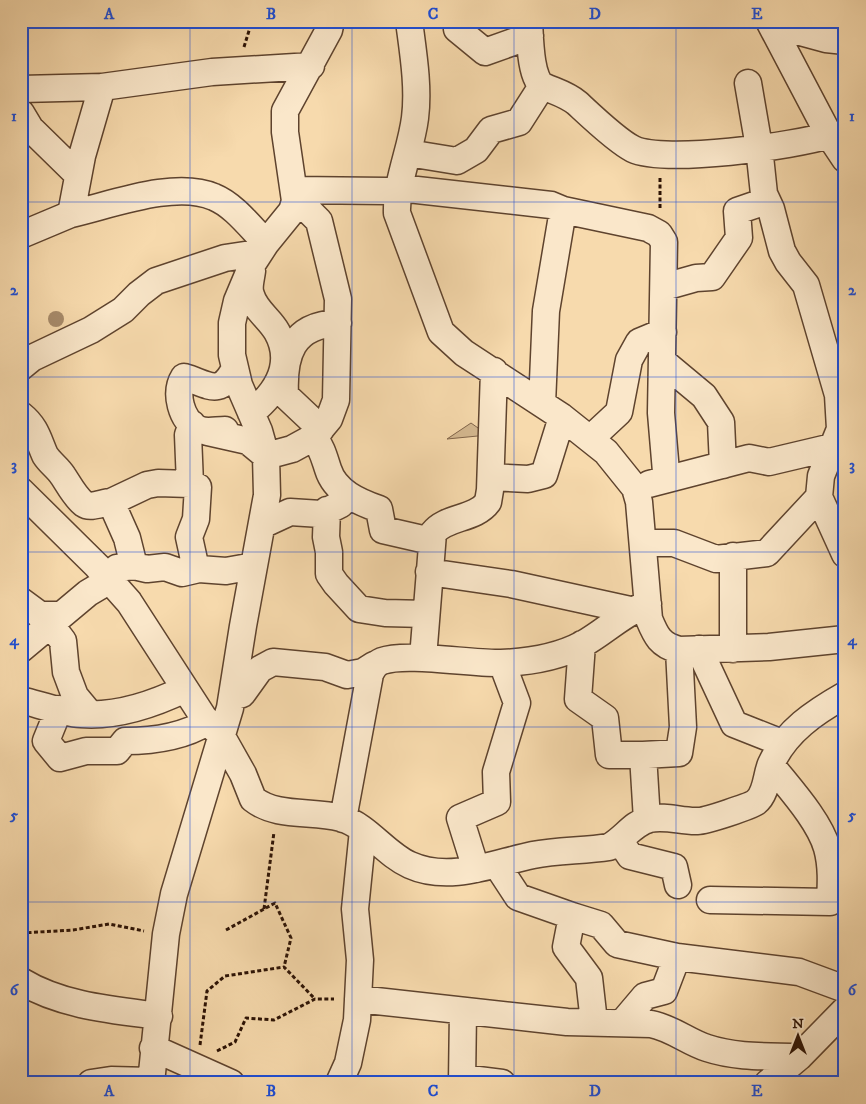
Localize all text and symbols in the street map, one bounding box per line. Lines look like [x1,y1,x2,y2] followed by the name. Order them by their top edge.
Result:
[103,4,115,24] text: A
[266,4,276,24] text: B
[428,4,438,24] text: C
[589,4,601,24] text: D
[751,4,763,24] text: E
[11,106,17,126] text: 1
[849,106,855,126] text: 1
[10,280,19,300] text: 2
[848,280,857,300] text: 2
[11,455,17,475] text: 3
[849,455,855,475] text: 3
[8,630,19,650] text: 4
[846,630,857,650] text: 4
[9,805,18,825] text: 5
[847,805,856,825] text: 5
[10,980,20,1000] text: 6
[848,980,858,1000] text: 6
[774,1012,824,1062] north arrow
[792,1015,804,1033] text: N
[103,1081,115,1101] text: A
[266,1081,276,1101] text: B
[428,1081,438,1101] text: C
[589,1081,601,1101] text: D
[751,1081,763,1101] text: E

